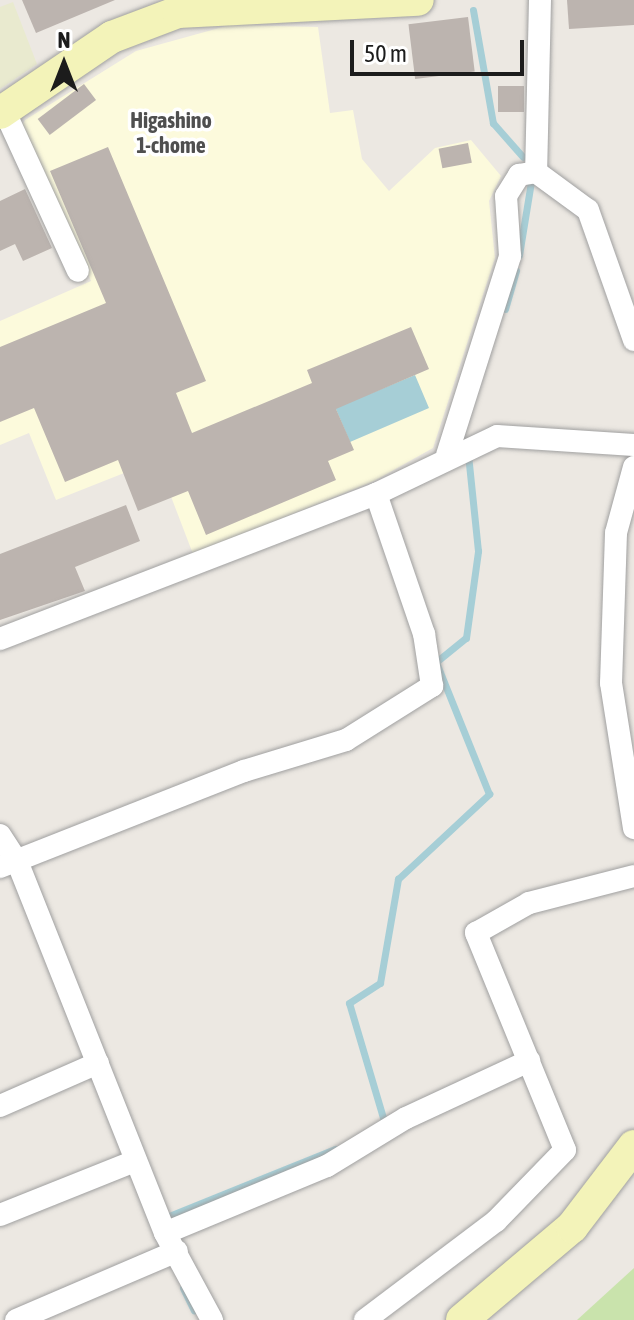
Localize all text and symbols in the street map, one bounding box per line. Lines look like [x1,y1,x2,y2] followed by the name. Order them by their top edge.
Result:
[24,24,104,104] north arrow
[354,24,528,74] scale bar
[58,27,70,53] text: N
[364,40,407,67] text: 50 m
[130,107,212,158] district label: Higashino 1-chome

